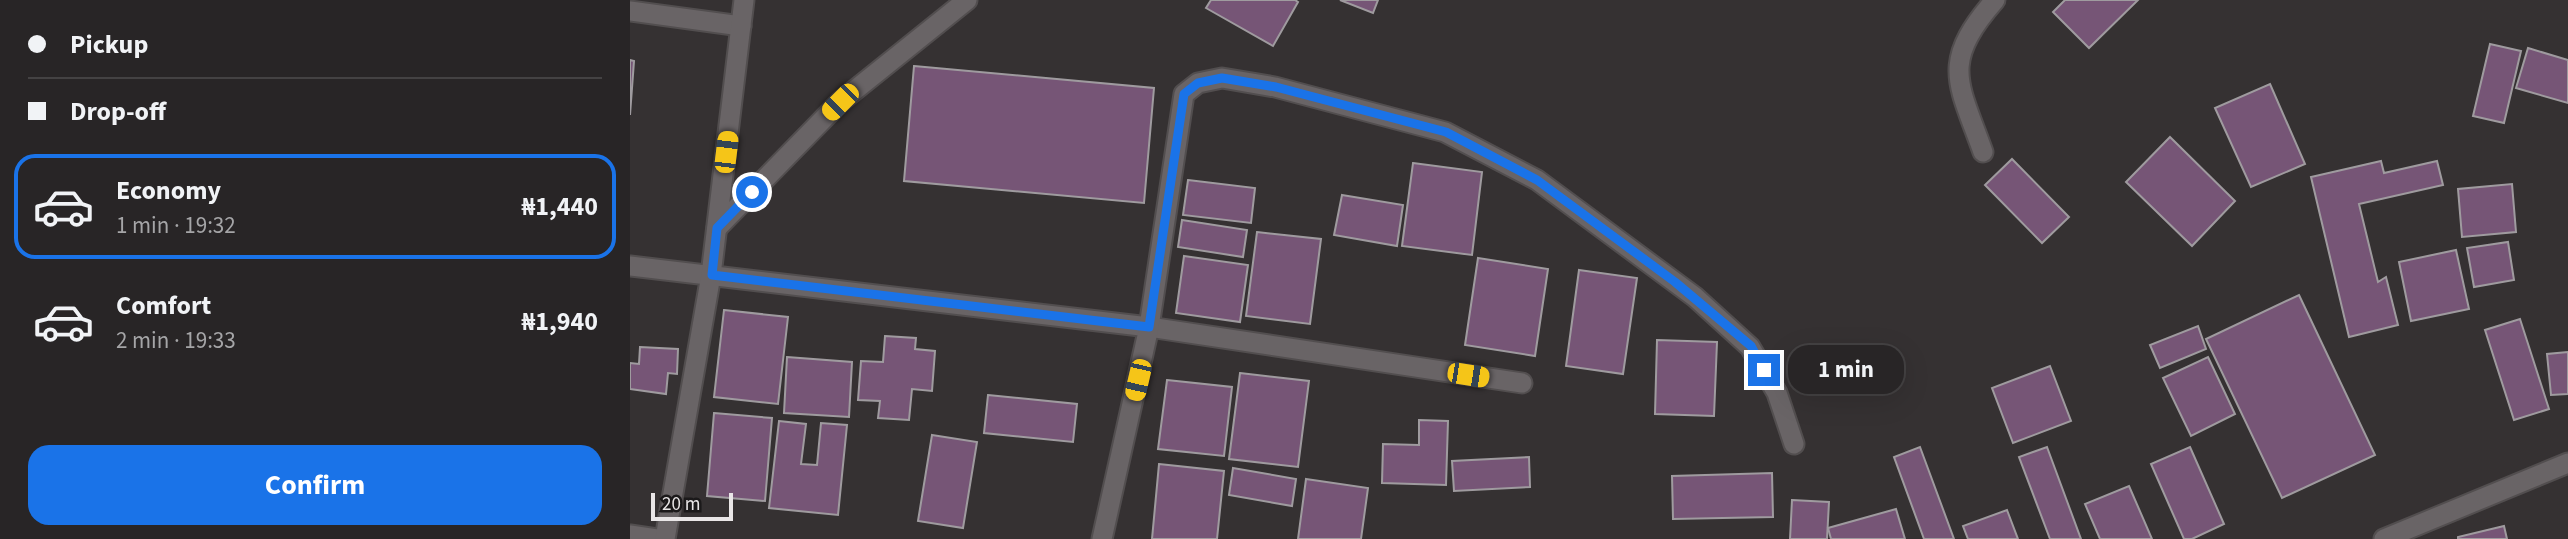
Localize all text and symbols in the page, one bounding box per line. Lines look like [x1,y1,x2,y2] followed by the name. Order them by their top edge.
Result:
[70,26,148,63] text: Pickup
[818,80,863,124] car
[70,93,166,130] text: Drop-off
[714,130,739,174] car
[116,172,221,209] text: Economy
[32,175,95,238] icon: car
[736,176,768,208] route start
[522,188,598,225] text: ₦1,440
[116,209,236,242] text: 1 min · 19:32
[116,287,211,324] text: Comfort
[32,290,95,353] icon: car
[522,303,598,340] text: ₦1,940
[116,324,236,357] text: 2 min · 19:33
[1788,346,1904,394] callout: 1 min
[1818,353,1874,386] text: 1 min
[1748,354,1780,386] route end
[1124,357,1153,403] car
[1446,361,1491,389] car
[28,445,602,525] button: Confirm
[651,490,733,522] scale bar
[662,491,700,518] text: 20 m

